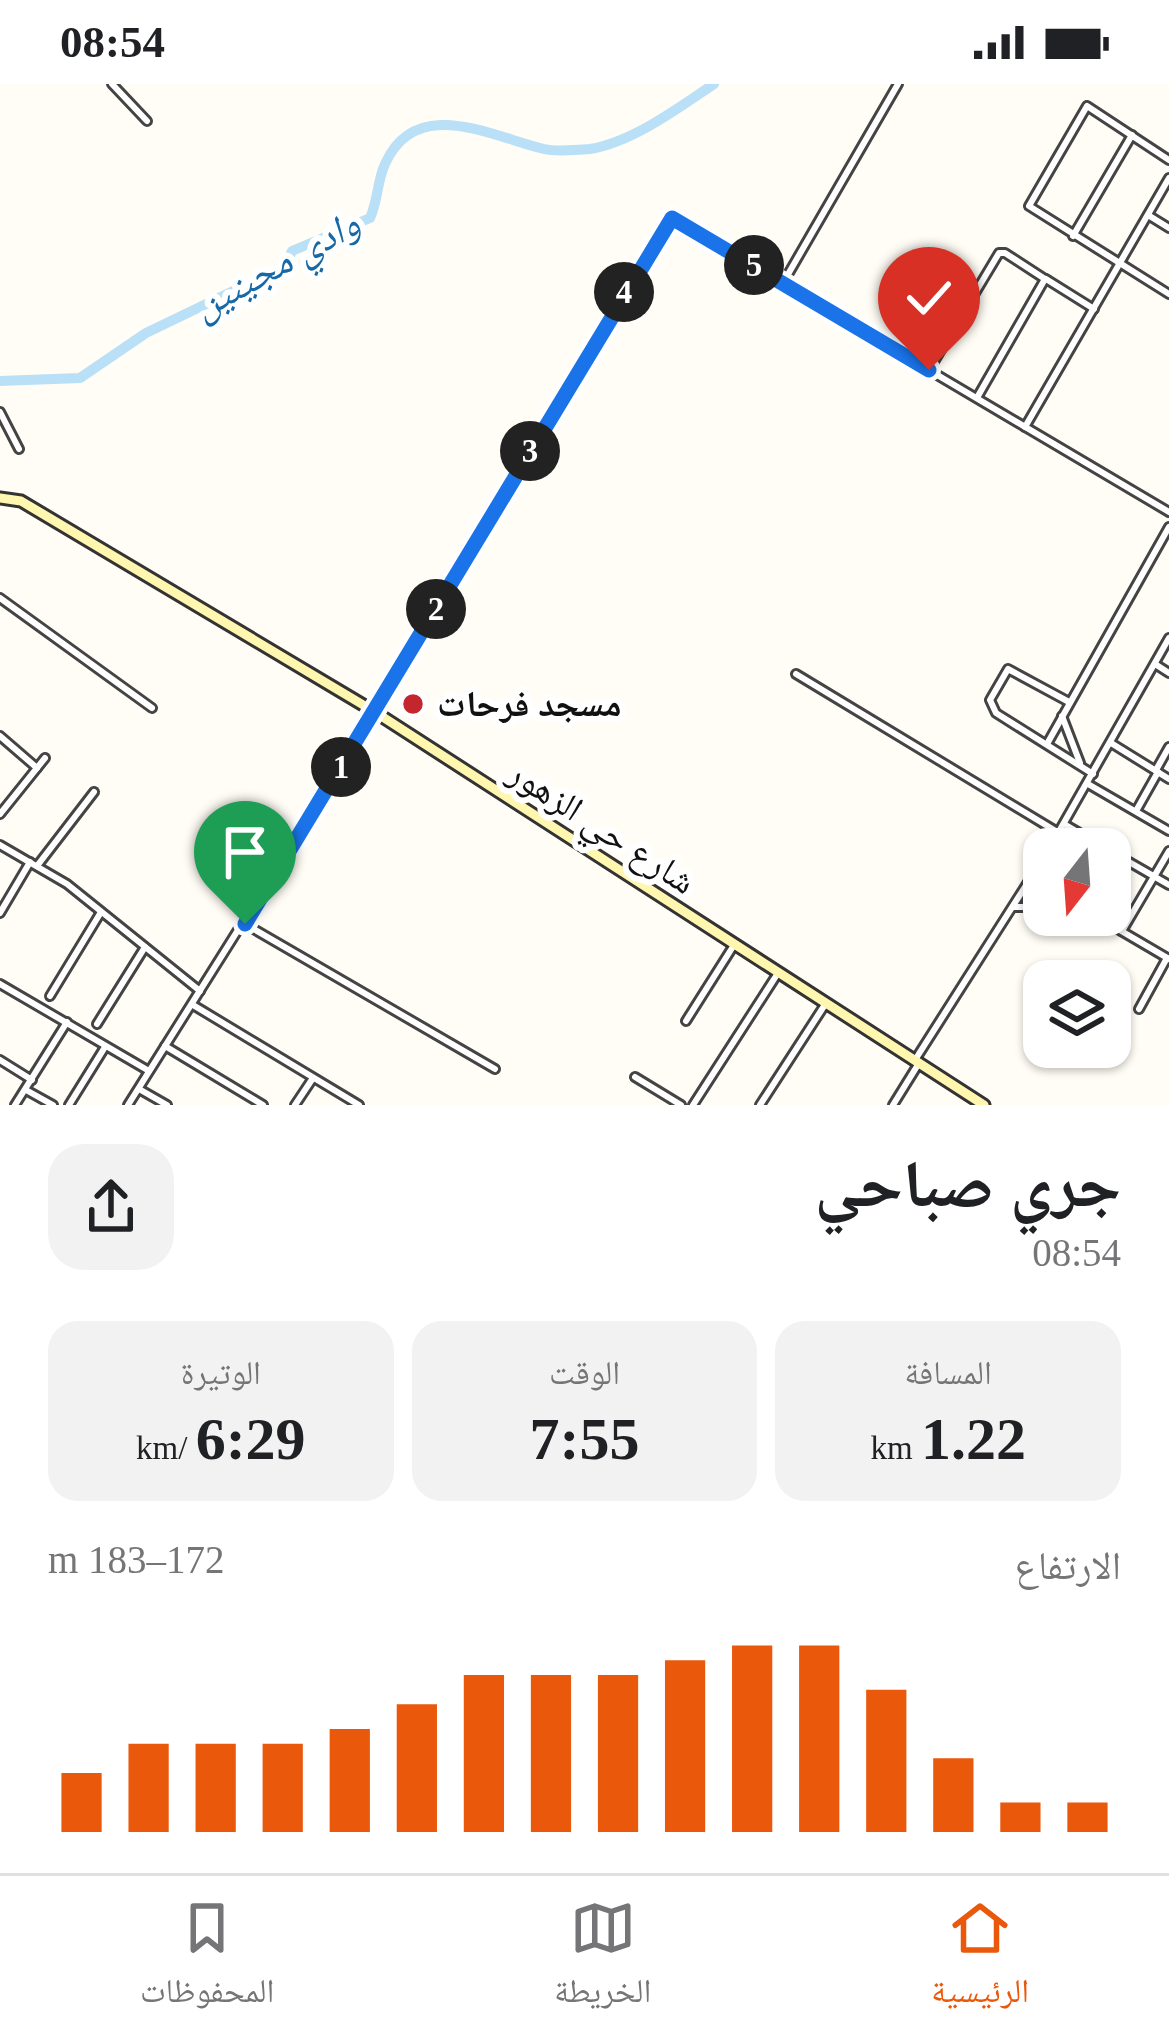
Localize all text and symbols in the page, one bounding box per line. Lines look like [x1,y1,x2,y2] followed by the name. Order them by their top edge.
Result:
[60,17,165,67] text: 08:54
[185,201,372,336] water label: وادي مجينين
[724,235,784,295] pin: 5
[746,247,762,283] text: 5
[878,247,980,370] pin
[594,262,654,322] pin: 4
[896,265,962,331] icon: check
[616,274,632,310] text: 4
[500,421,560,481] pin: 3
[522,433,538,469] text: 3
[406,579,466,639] pin: 2
[428,591,444,627] text: 2
[437,684,622,724] place label: مسجد فرحات
[400,691,426,717] marker: مسجد فرحات
[311,737,371,797] pin: 1
[333,749,349,785] text: 1
[496,751,703,909] street label: شارع حي الزهور
[194,801,296,924] pin
[212,819,278,885] icon: arrive
[1023,828,1131,936] north arrow
[1023,828,1131,1068] map controls
[1023,960,1131,1068] button: layers
[48,1144,174,1270] button: share
[814,1148,1121,1221] text: جري صباحي
[1032,1231,1121,1274] text: 08:54
[181,1355,261,1391] text: الوتيرة
[549,1355,620,1391] text: الوقت
[904,1355,992,1391] text: المسافة
[196,1406,306,1472] text: 6:29
[530,1406,640,1472] text: 7:55
[921,1406,1026,1472] text: 1.22
[136,1430,196,1466] text: /km
[870,1430,921,1466] text: km
[48,1538,225,1581] text: 172–183 m
[1015,1544,1121,1587] text: الارتفاع
[140,1895,274,2023] tab: المحفوظات
[554,1895,651,2023] tab: الخريطة
[931,1895,1029,2023] tab: الرئيسية

